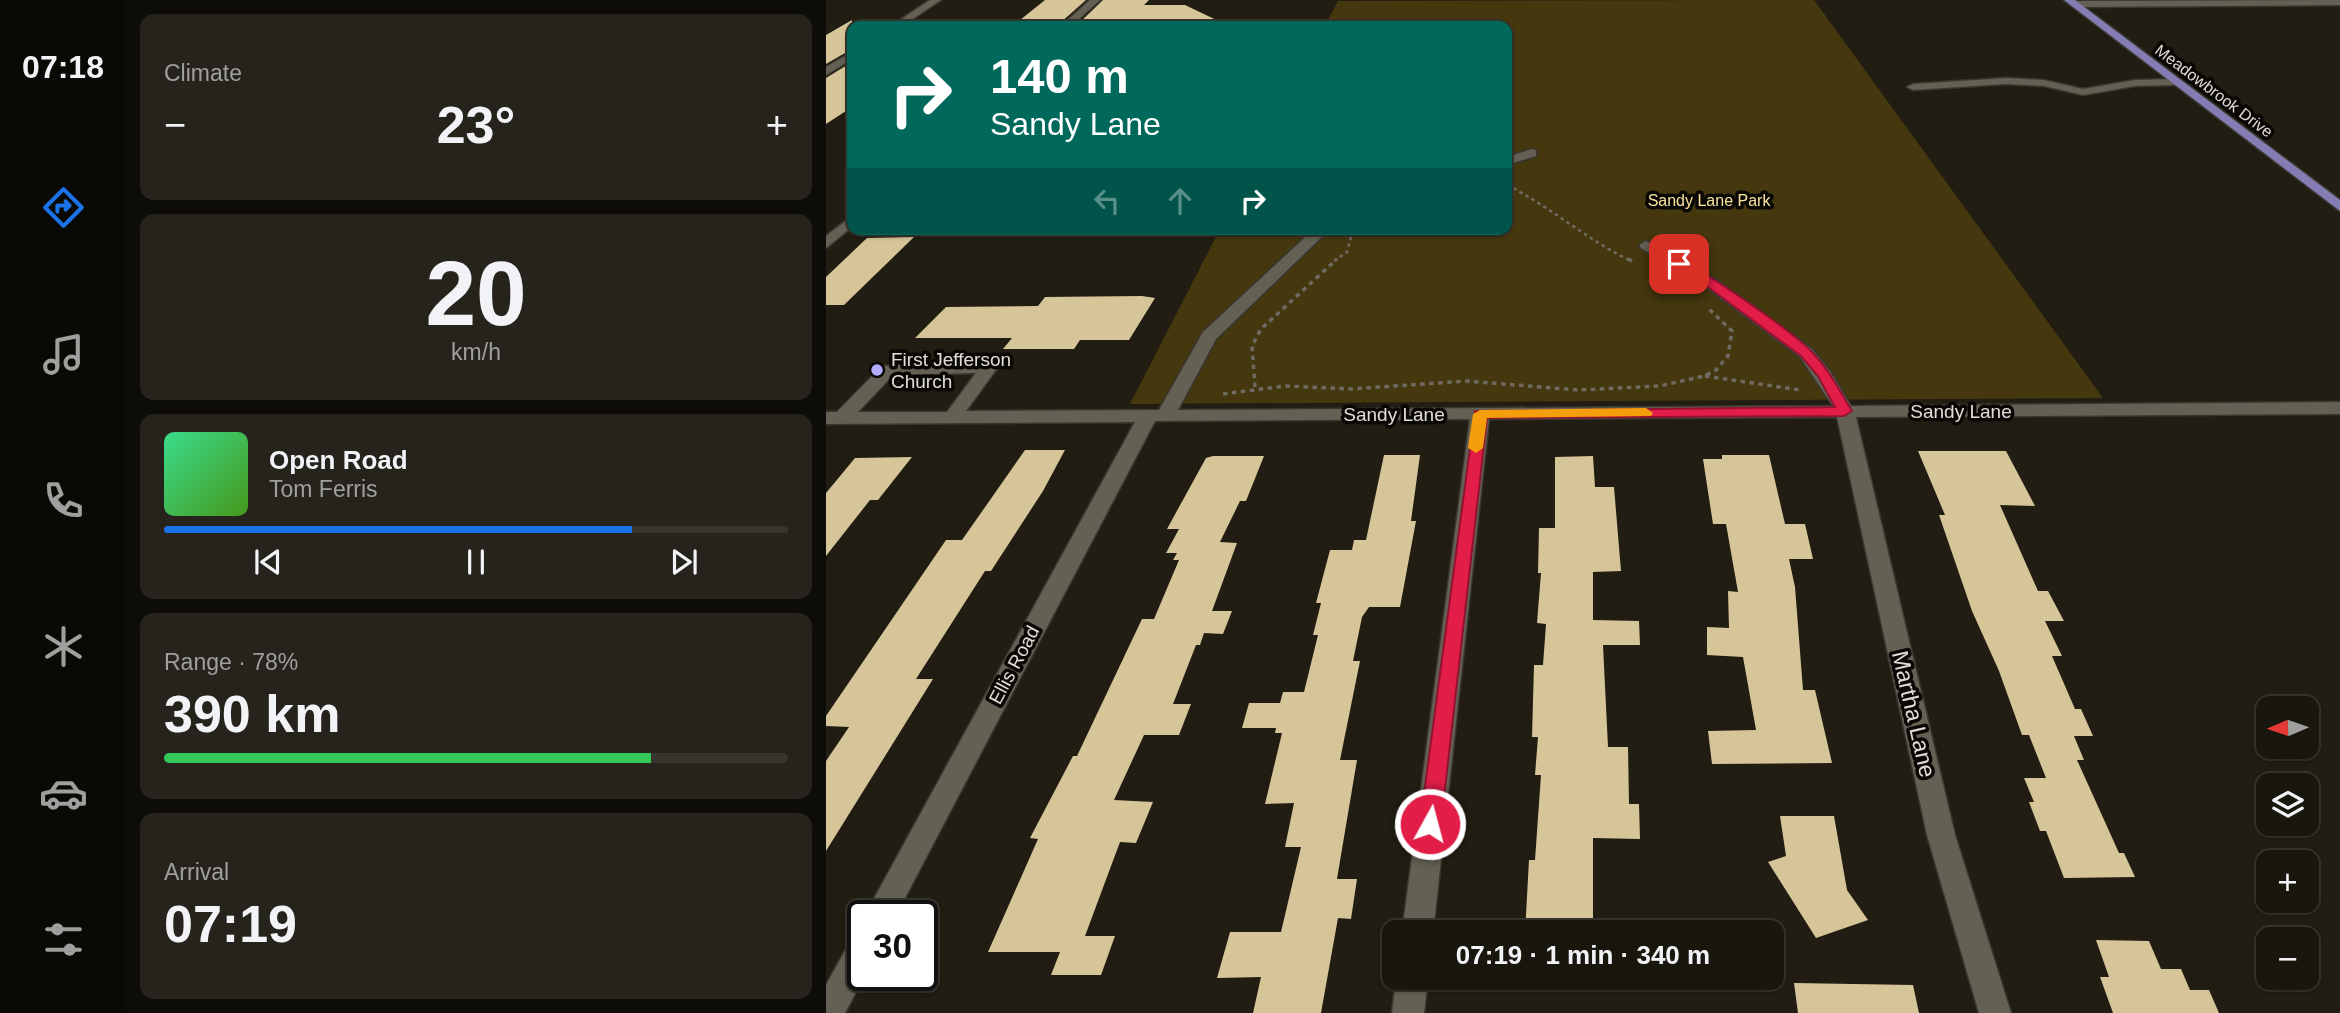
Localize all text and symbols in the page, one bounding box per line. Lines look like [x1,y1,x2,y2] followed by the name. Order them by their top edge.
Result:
[2152,41,2276,141] street label: Meadowbrook Drive
[22,49,104,85] text: 07:18
[875,49,966,140] icon: right
[990,49,1129,103] text: 140 m
[164,60,242,86] text: Climate
[437,96,515,154] text: 23°
[164,104,186,146] text: −
[766,104,788,146] text: +
[990,106,1161,142] text: Sandy Lane
[1088,182,1126,220] icon: left
[1161,182,1199,220] icon: ahead
[1234,182,1272,220] icon: right
[39,183,88,232] icon: directions
[1648,192,1771,209] park label: Sandy Lane Park
[1649,234,1709,294] pin
[425,243,527,344] text: 20
[1660,245,1698,283] icon: arrive
[39,330,88,379] icon: music
[451,339,501,365] text: km/h
[891,349,1011,392] place label: First Jefferson Church
[869,362,885,378] marker: First Jefferson Church
[1910,401,2012,422] street label: Sandy Lane
[1343,404,1445,425] street label: Sandy Lane
[269,445,408,475] text: Open Road
[39,476,88,525] icon: phone
[269,476,378,502] text: Tom Ferris
[249,543,287,581] icon: previous
[457,543,495,581] icon: pause
[665,543,703,581] icon: next
[39,622,88,671] icon: climate
[985,622,1043,708] street label: Ellis Road
[1887,648,1941,780] street label: Martha Lane
[164,649,298,675] text: Range · 78%
[164,685,340,743] text: 390 km
[2256,696,2319,760] north arrow
[2256,696,2319,990] map controls
[39,769,88,818] icon: car
[2256,773,2319,836] button: layers
[1393,787,1467,861] position arrow
[2256,850,2319,913] button: +
[164,859,229,885] text: Arrival
[164,895,297,953] text: 07:19
[847,900,938,991] speed limit sign: 30
[39,915,88,964] icon: filters
[2256,927,2319,990] button: −
[1456,940,1710,970] text: 07:19 · 1 min · 340 m

